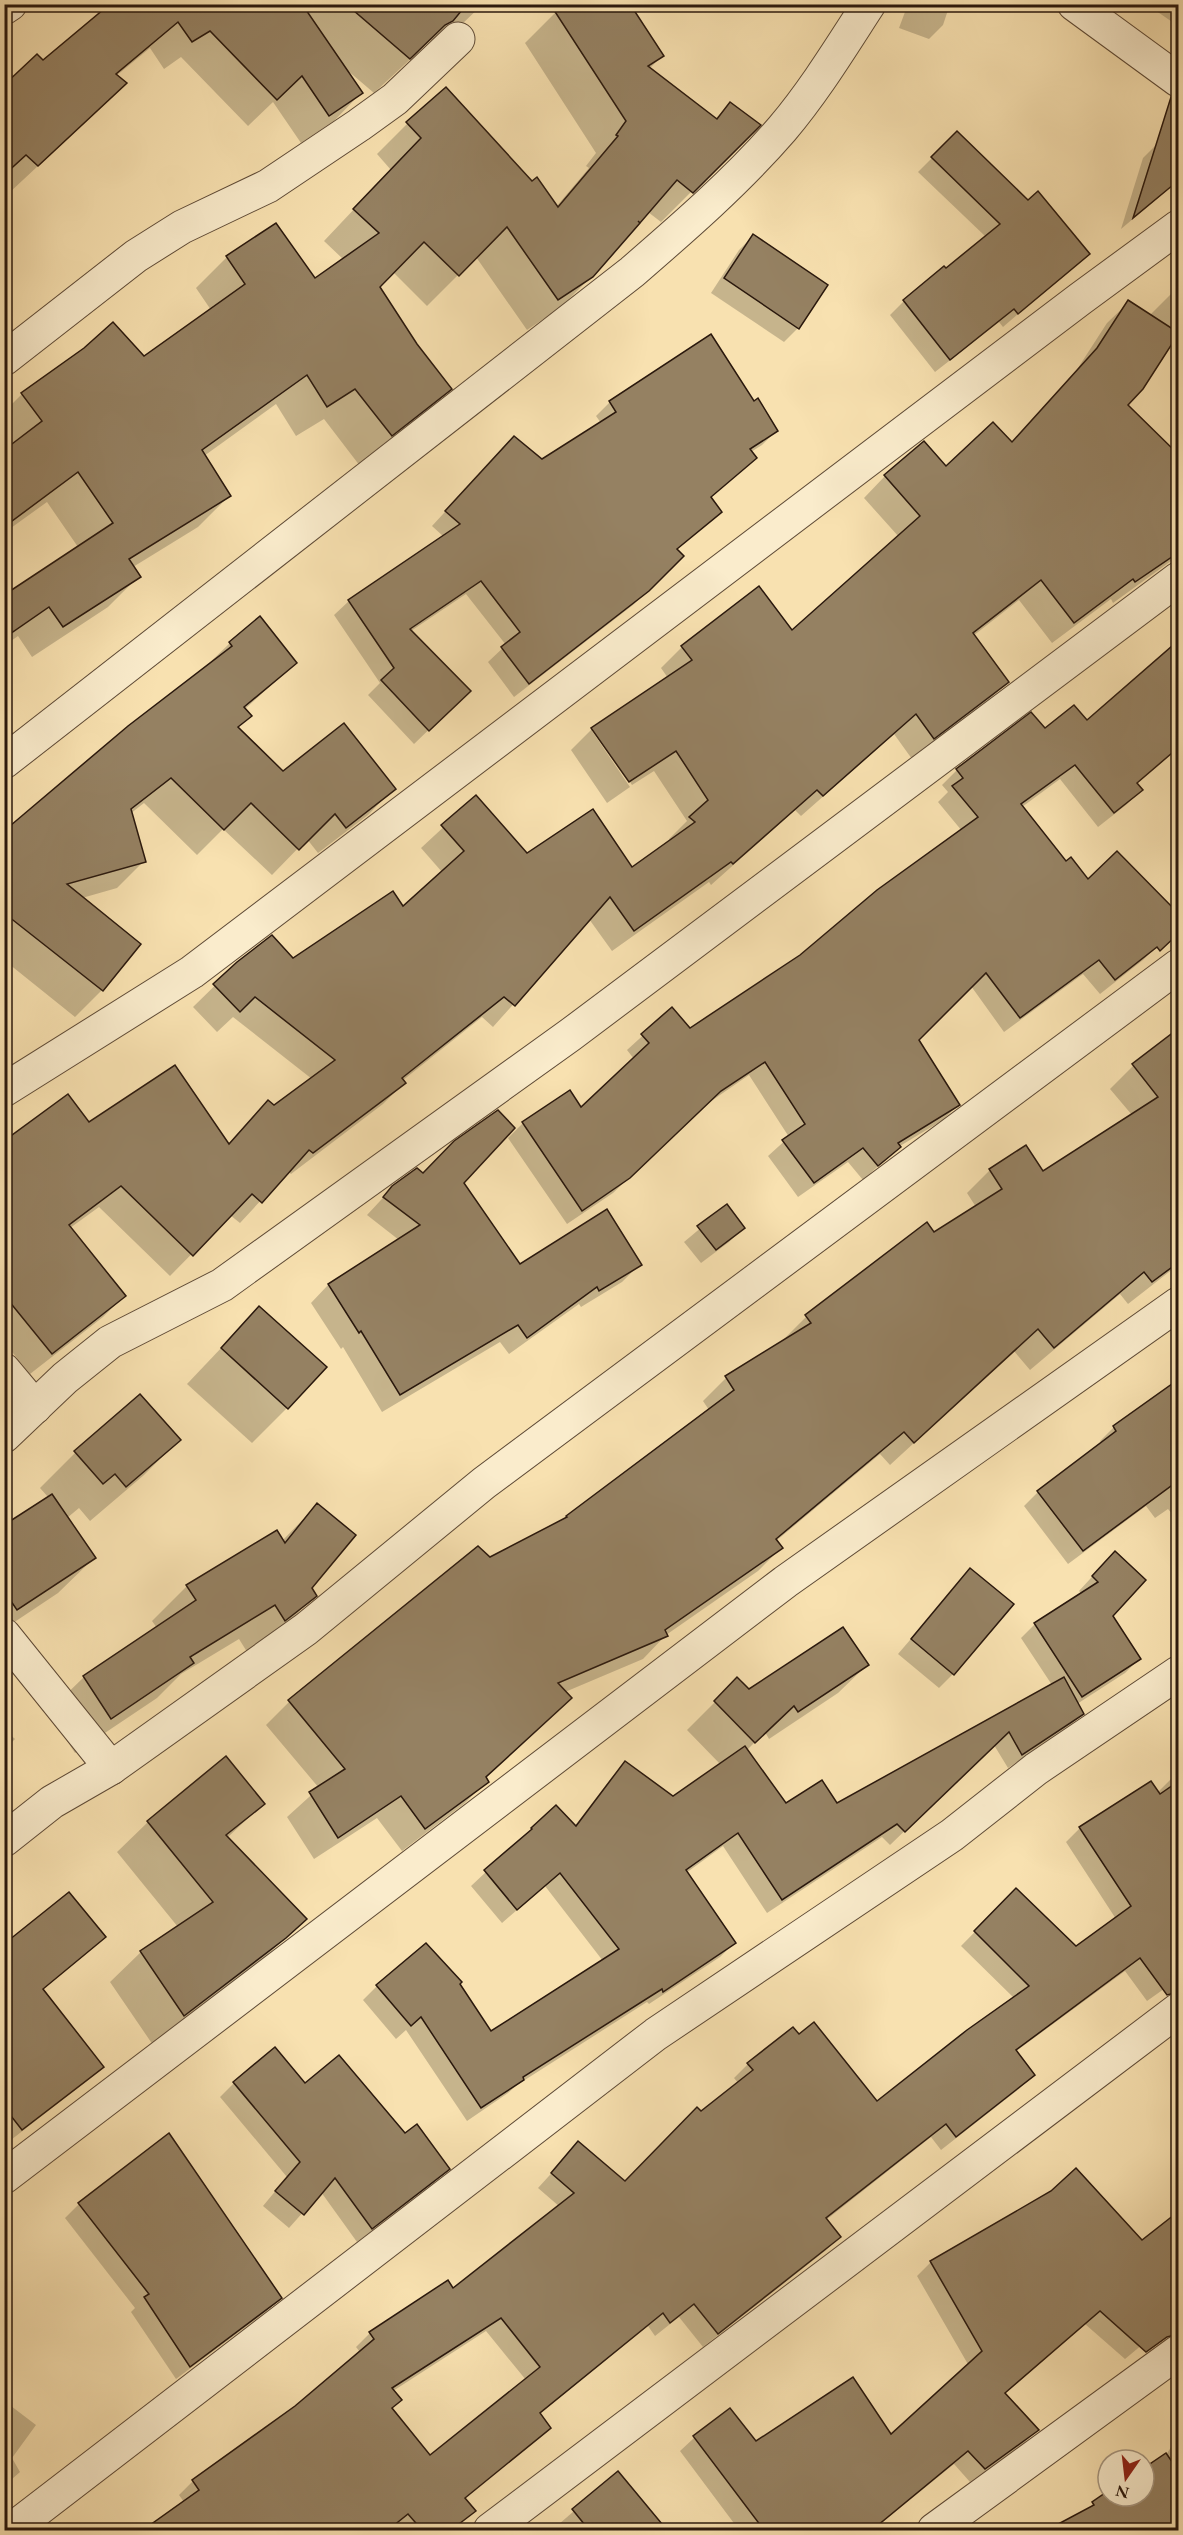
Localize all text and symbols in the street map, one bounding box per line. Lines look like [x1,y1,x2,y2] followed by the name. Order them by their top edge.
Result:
[1096,2448,1156,2508] north arrow
[1114,2480,1131,2504] text: N

